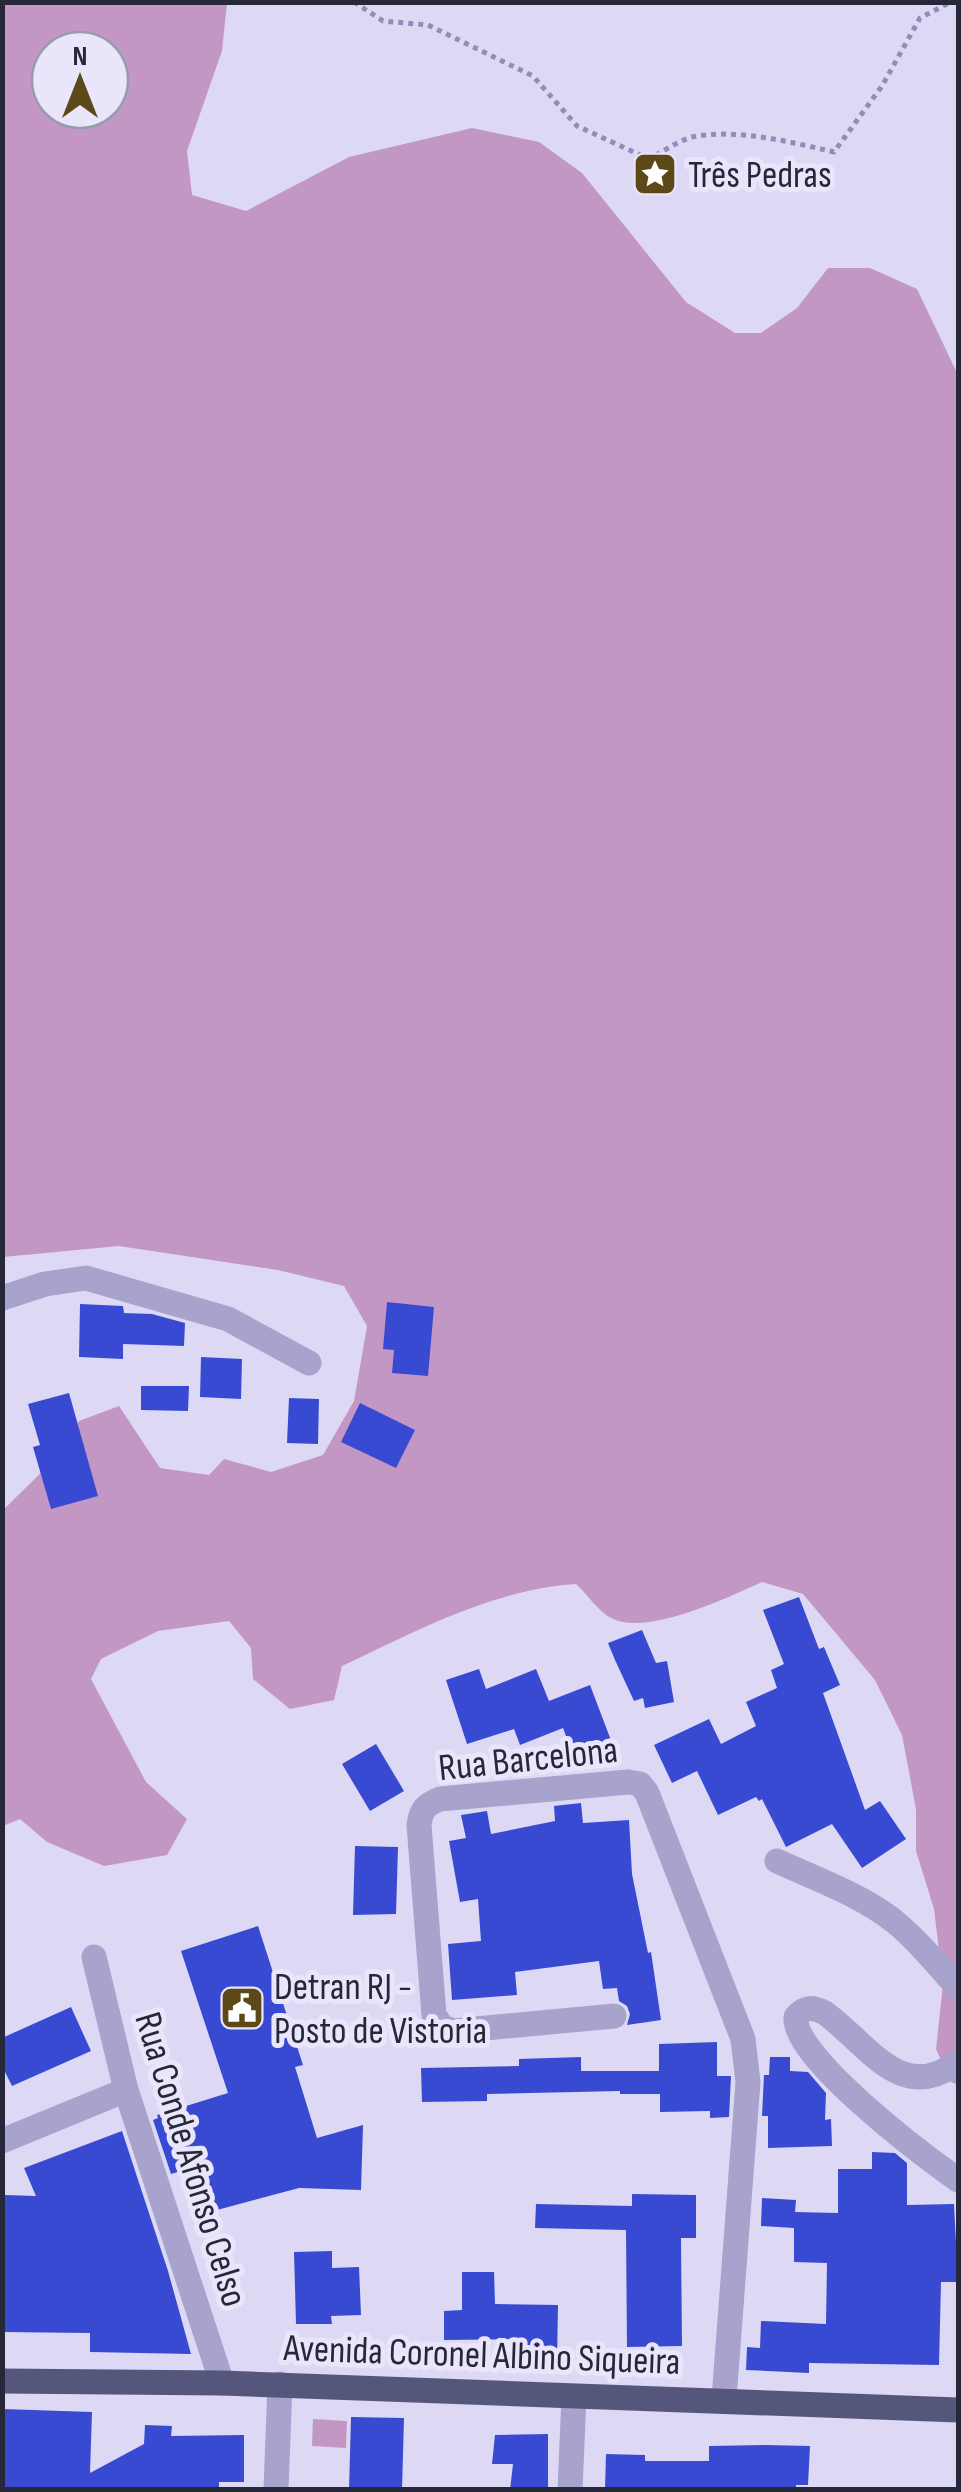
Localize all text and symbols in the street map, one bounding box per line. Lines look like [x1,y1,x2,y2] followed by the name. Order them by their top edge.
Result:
[30,30,130,130] north arrow
[73,40,87,73] text: N
[632,151,678,197] place icon: Três Pedras
[688,153,832,198] place label: Três Pedras
[436,1728,620,1791] street label: Rua Barcelona
[274,1965,487,2054] place label: Detran RJ - Posto de Vistoria
[219,1985,265,2031] public building icon: Detran RJ - Posto de Vistoria
[124,2007,257,2312] street label: Rua Conde Afonso Celso
[282,2326,681,2385] street label: Avenida Coronel Albino Siqueira

